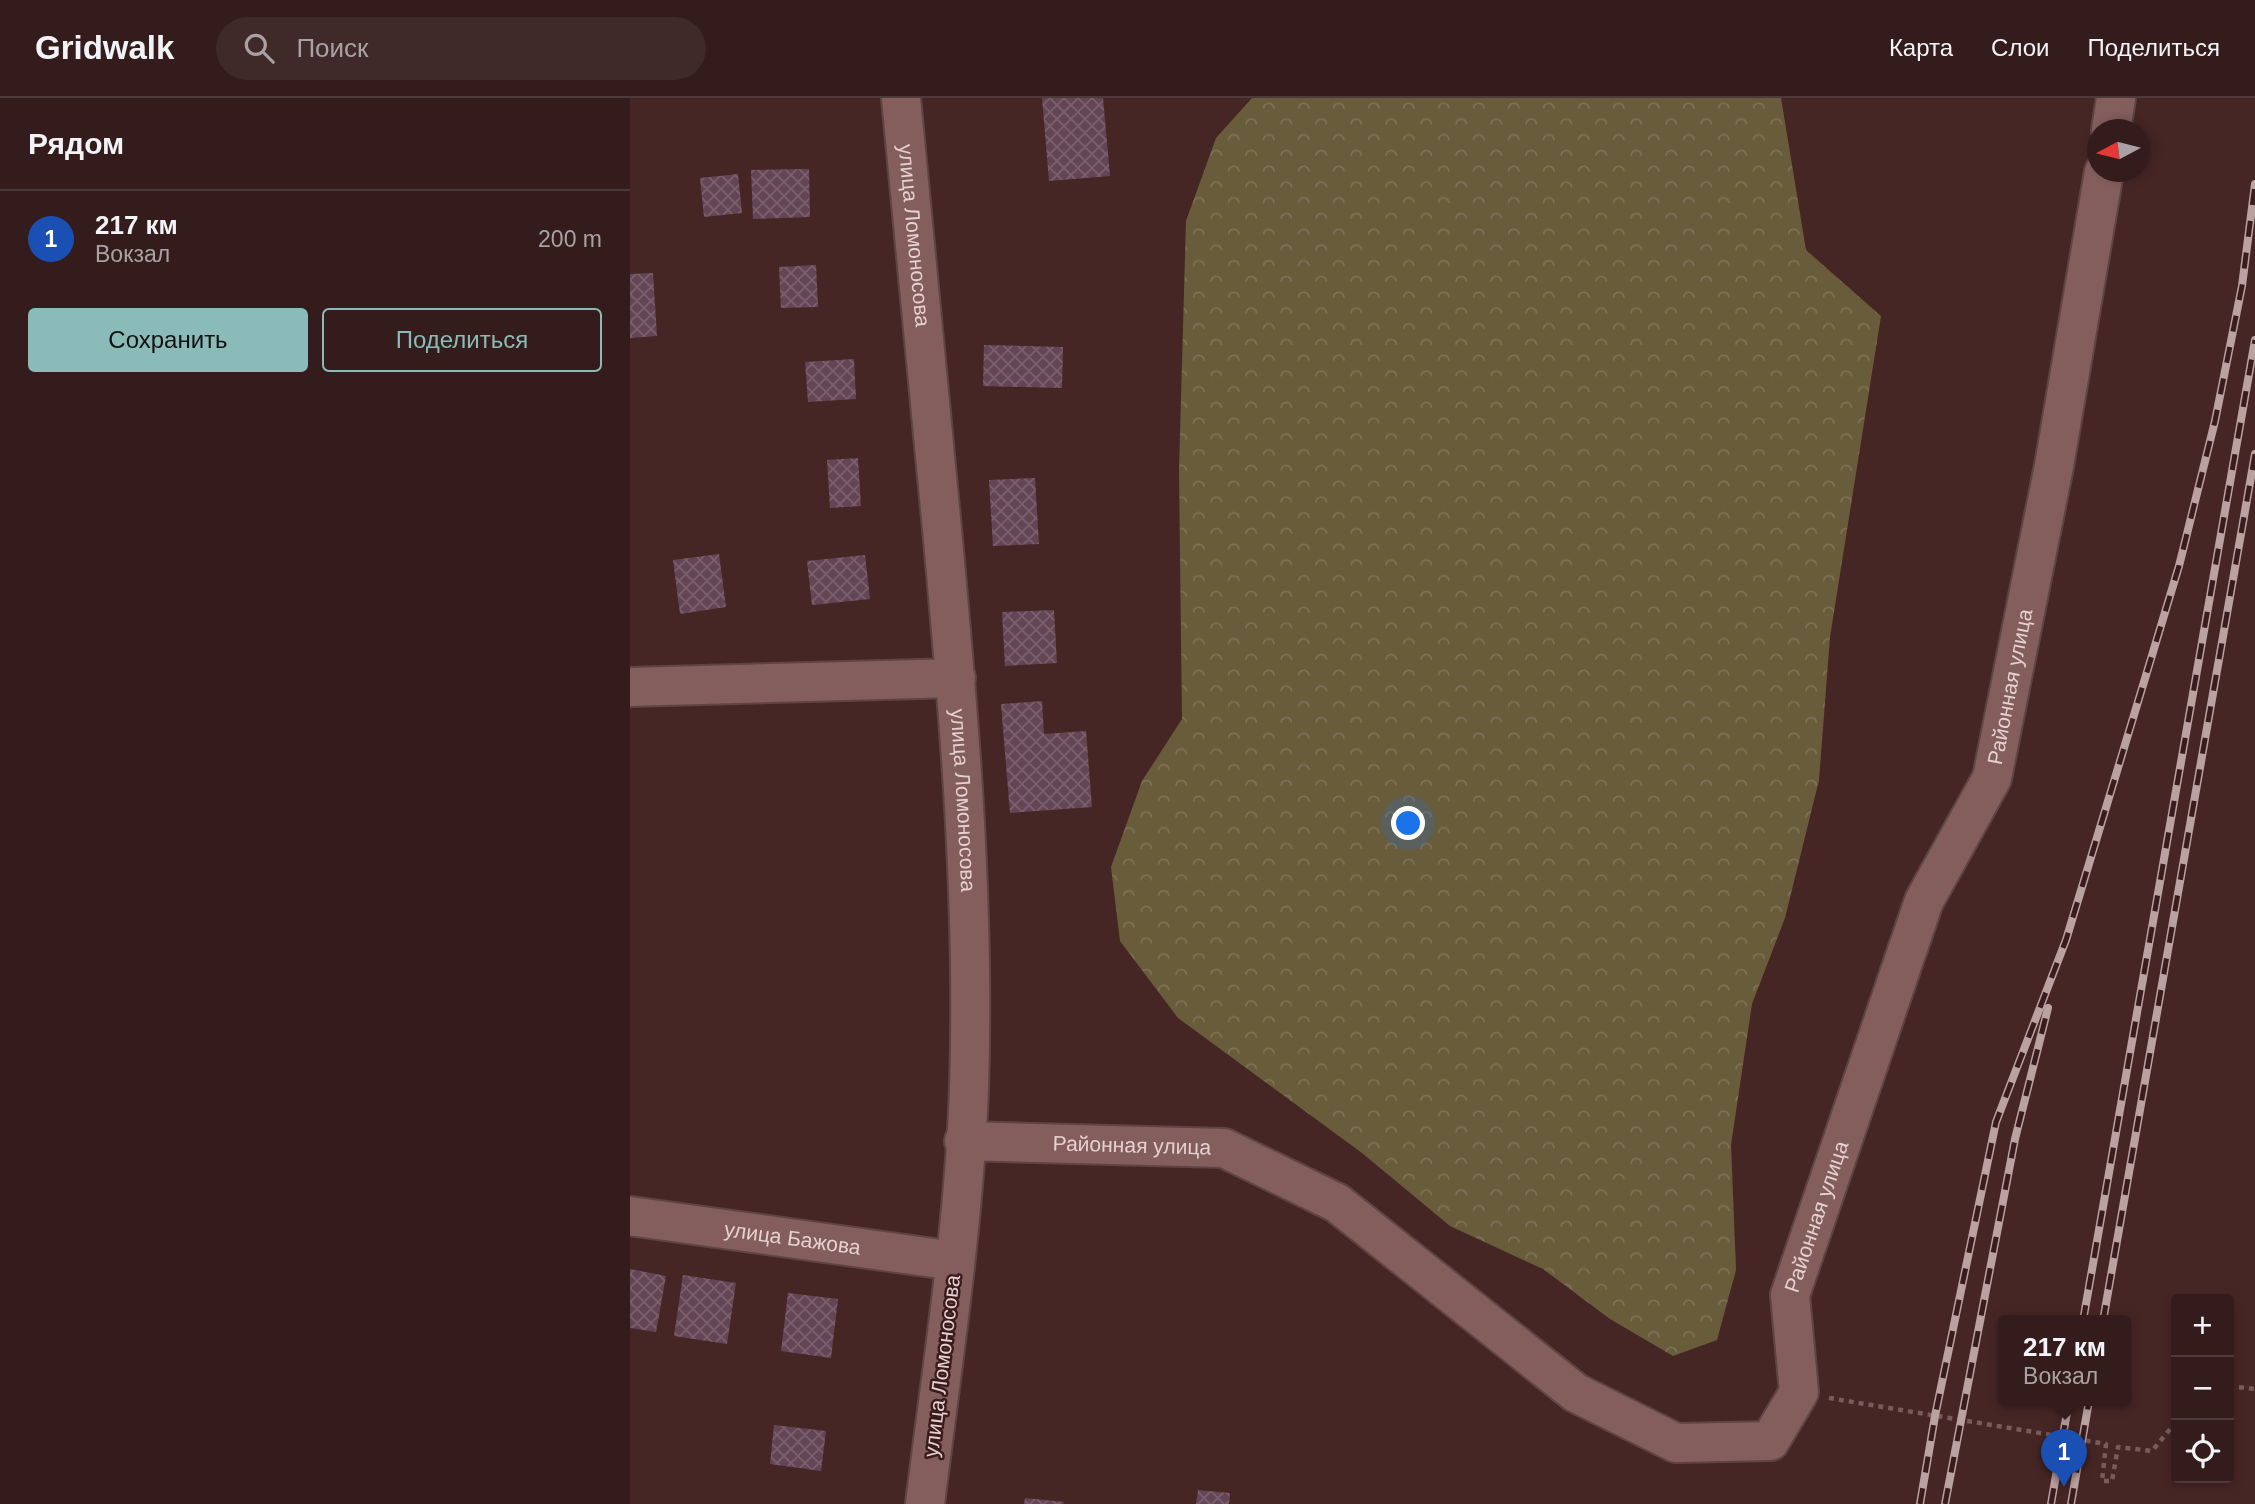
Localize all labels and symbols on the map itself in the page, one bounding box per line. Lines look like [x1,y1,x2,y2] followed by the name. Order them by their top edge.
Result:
[2087,119,2150,182] north arrow
[895,143,935,328] street label: улица Ломоносова
[1983,606,2036,767] street label: Районная улица
[946,708,980,893] street label: улица Ломоносова
[1391,806,1425,840] your location
[1053,1131,1212,1159] street label: Районная улица
[1780,1138,1853,1295] street label: Районная улица
[723,1217,862,1259] street label: улица Бажова
[919,1273,964,1458] street label: улица Ломоносова
[2041,1429,2087,1487] pin: 1

